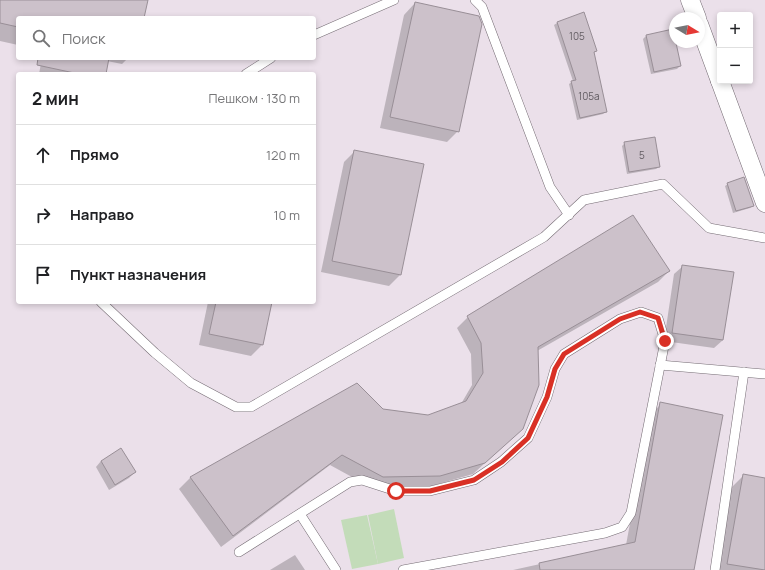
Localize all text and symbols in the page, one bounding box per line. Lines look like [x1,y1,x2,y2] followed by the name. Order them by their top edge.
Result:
[669,12,705,48] north arrow
[717,12,753,84] map controls
[717,12,753,48] button: +
[16,16,316,60] search box
[30,27,52,49] icon: search
[62,28,106,49] text: Поиск
[569,29,585,43] house number: 105
[717,48,753,84] button: −
[32,87,79,110] text: 2 мин
[209,89,300,107] text: Пешком · 130 m
[578,89,600,103] house number: 105а
[32,144,54,166] icon: ahead
[70,144,119,165] text: Прямо
[266,146,300,164] text: 120 m
[639,148,645,162] house number: 5
[32,204,54,226] icon: right
[70,204,134,225] text: Направо
[273,206,300,224] text: 10 m
[32,264,54,286] icon: arrive
[70,264,206,285] text: Пункт назначения
[656,332,674,350] route end
[387,482,405,500] route start

